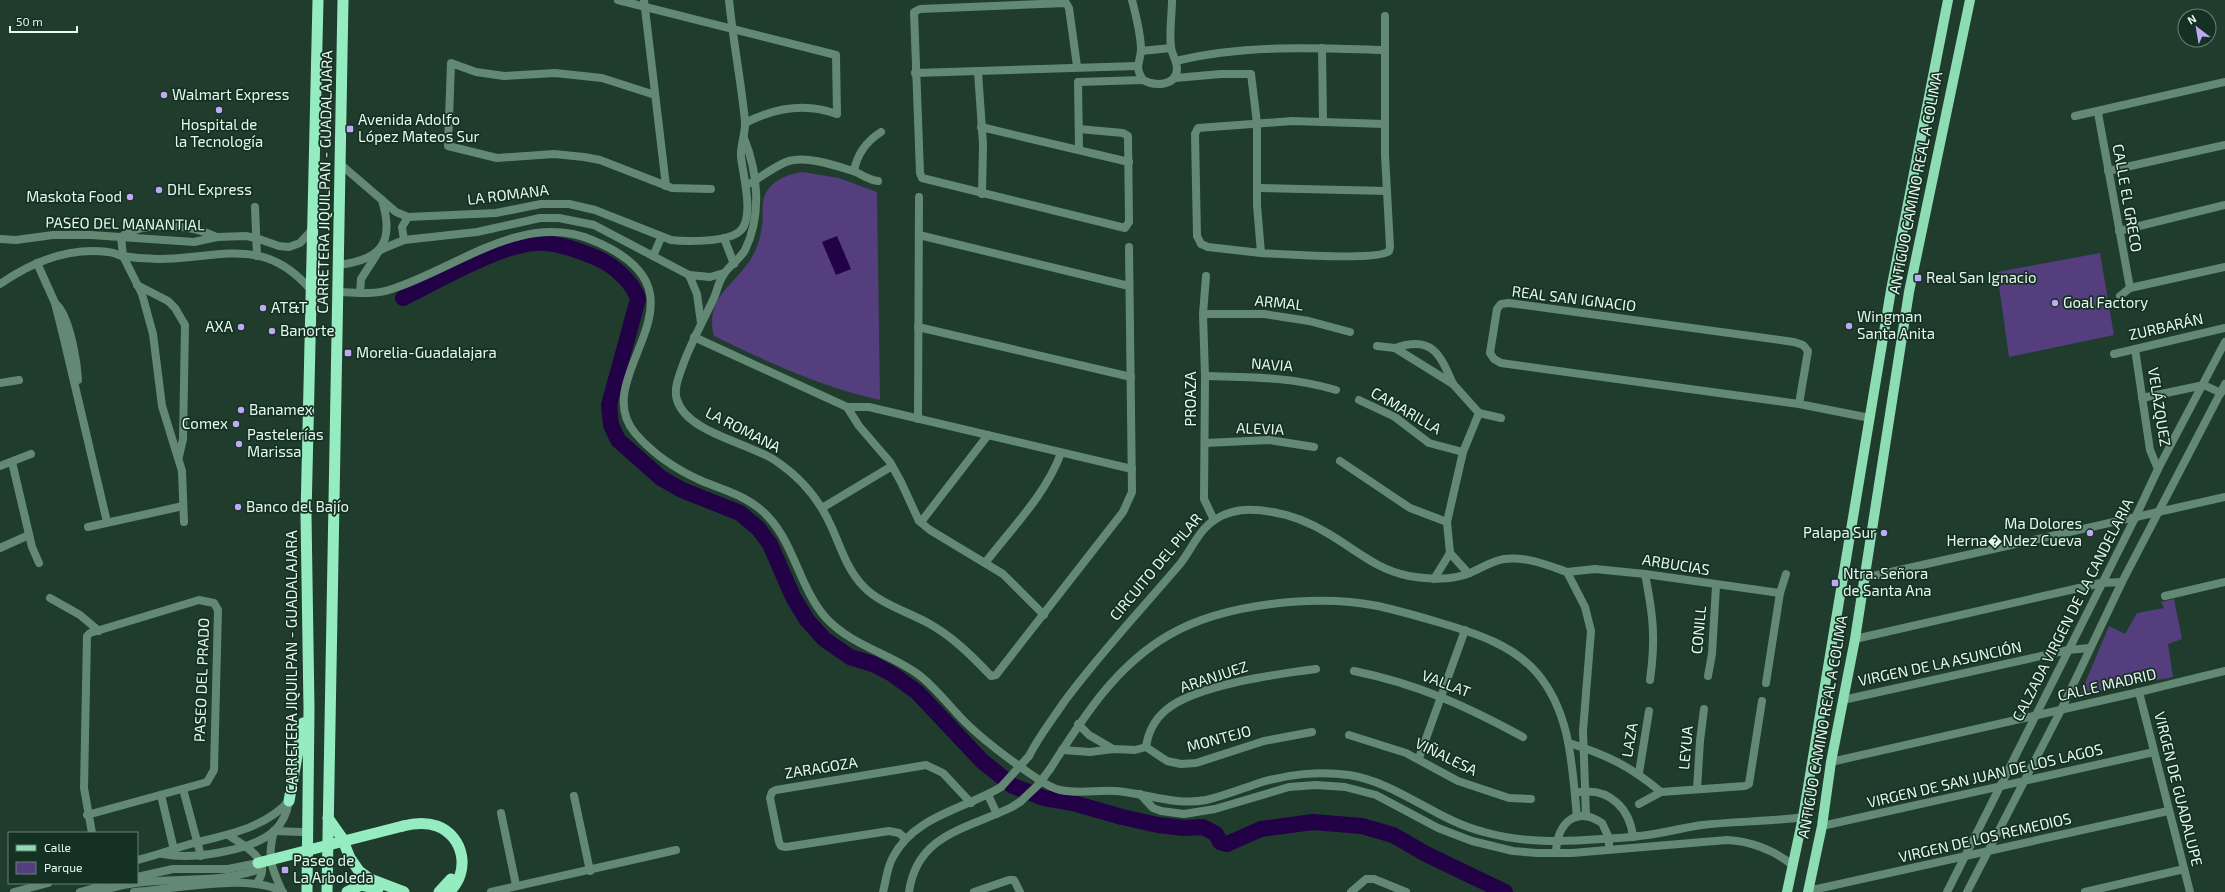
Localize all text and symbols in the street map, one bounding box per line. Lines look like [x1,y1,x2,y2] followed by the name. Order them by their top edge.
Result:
[10,8,77,34] scale bar
[2177,8,2217,48] north arrow
[2185,11,2198,27] text: N
[16,14,43,28] text: 50 m
[313,49,336,314] street label: CARRETERA JIQUILPAN - GUADALAJARA
[1885,69,1946,296] street label: ANTIGUO CAMINO REAL A COLIMA
[172,85,289,103] place label: Walmart Express
[159,90,169,100] marker: Walmart Express
[214,105,224,115] marker: Hospital de la Tecnología
[358,110,480,145] place label: Avenida Adolfo López Mateos Sur
[175,115,263,150] place label: Hospital de la Tecnología
[345,124,355,134] marker: Avenida Adolfo López Mateos Sur
[2110,142,2146,253] street label: CALLE EL GRECO
[167,180,252,198] place label: DHL Express
[466,180,550,208] street label: LA ROMANA
[154,185,164,195] marker: DHL Express
[26,187,122,205] place label: Maskota Food
[125,192,135,202] marker: Maskota Food
[45,213,205,233] street label: PASEO DEL MANANTIAL
[1926,268,2036,286] place label: Real San Ignacio
[1913,273,1923,283] marker: Real San Ignacio
[1511,281,1637,315] street label: REAL SAN IGNACIO
[1254,291,1305,314] street label: ARMAL
[2063,293,2148,311] place label: Goal Factory
[271,298,308,316] place label: AT&T
[2050,298,2060,308] marker: Goal Factory
[258,303,268,313] marker: AT&T
[1857,307,1935,342] place label: Wingman Santa Anita
[2127,309,2205,343] street label: ZURBARÁN
[205,317,234,335] place label: AXA
[280,321,335,339] place label: Banorte
[1844,321,1854,331] marker: Wingman Santa Anita
[236,322,246,332] marker: AXA
[267,326,277,336] marker: Banorte
[356,343,497,362] place label: Morelia-Guadalajara
[343,348,353,358] marker: Morelia-Guadalajara
[1251,354,1294,374] street label: NAVIA
[2144,366,2175,448] street label: VELÁZQUEZ
[1181,371,1199,427] street label: PROAZA
[1368,383,1445,438] street label: CAMARILLA
[249,400,313,418] place label: Banamex
[703,403,785,456] street label: LA ROMANA
[236,405,246,415] marker: Banamex
[182,414,228,432] place label: Comex
[1236,418,1285,438] street label: ALEVIA
[231,419,241,429] marker: Comex
[247,425,324,460] place label: Pastelerías Marissa
[234,439,244,449] marker: Pastelerías Marissa
[2008,495,2137,724] street label: CALZADA VIRGEN DE LA CANDELARIA
[246,497,349,516] place label: Banco del Bajío
[233,502,243,512] marker: Banco del Bajío
[1105,509,1205,624] street label: CIRCUITO DEL PILAR
[1947,514,2082,549] place label: Ma Dolores Herna�Ndez Cueva
[1803,523,1876,541] place label: Palapa Sur
[1879,528,1889,538] marker: Palapa Sur
[2085,528,2095,538] marker: Ma Dolores Herna�Ndez Cueva
[282,530,301,794] street label: CARRETERA JIQUILPAN - GUADALAJARA
[1641,550,1711,578] street label: ARBUCIAS
[1843,564,1932,599] place label: Ntra. Señora de Santa Ana
[1830,578,1840,588] marker: Ntra. Señora de Santa Ana
[1687,605,1709,655] street label: CONILL
[1793,613,1851,840] street label: ANTIGUO CAMINO REAL A COLIMA
[190,618,212,742] street label: PASEO DEL PRADO
[1856,637,2023,689] street label: VIRGEN DE LA ASUNCIÓN
[1177,657,1250,696] street label: ARANJUEZ
[2056,664,2158,704] street label: CALLE MADRID
[1420,666,1473,701] street label: VALLAT
[2151,710,2207,868] street label: VIRGEN DE GUADALUPE
[1617,720,1641,759] street label: LAZA
[1185,721,1253,755] street label: MONTEJO
[1674,725,1696,771] street label: LEYUA
[1412,733,1481,779] street label: VIÑALESA
[1865,739,2104,811] street label: VIRGEN DE SAN JUAN DE LOS LAGOS
[783,752,859,782] street label: ZARAGOZA
[1897,808,2073,866] street label: VIRGEN DE LOS REMEDIOS
[8,832,138,884] legend
[44,840,71,854] text: Calle
[293,851,374,886] place label: Paseo de La Arboleda
[44,860,82,874] text: Parque
[280,865,290,875] marker: Paseo de La Arboleda

